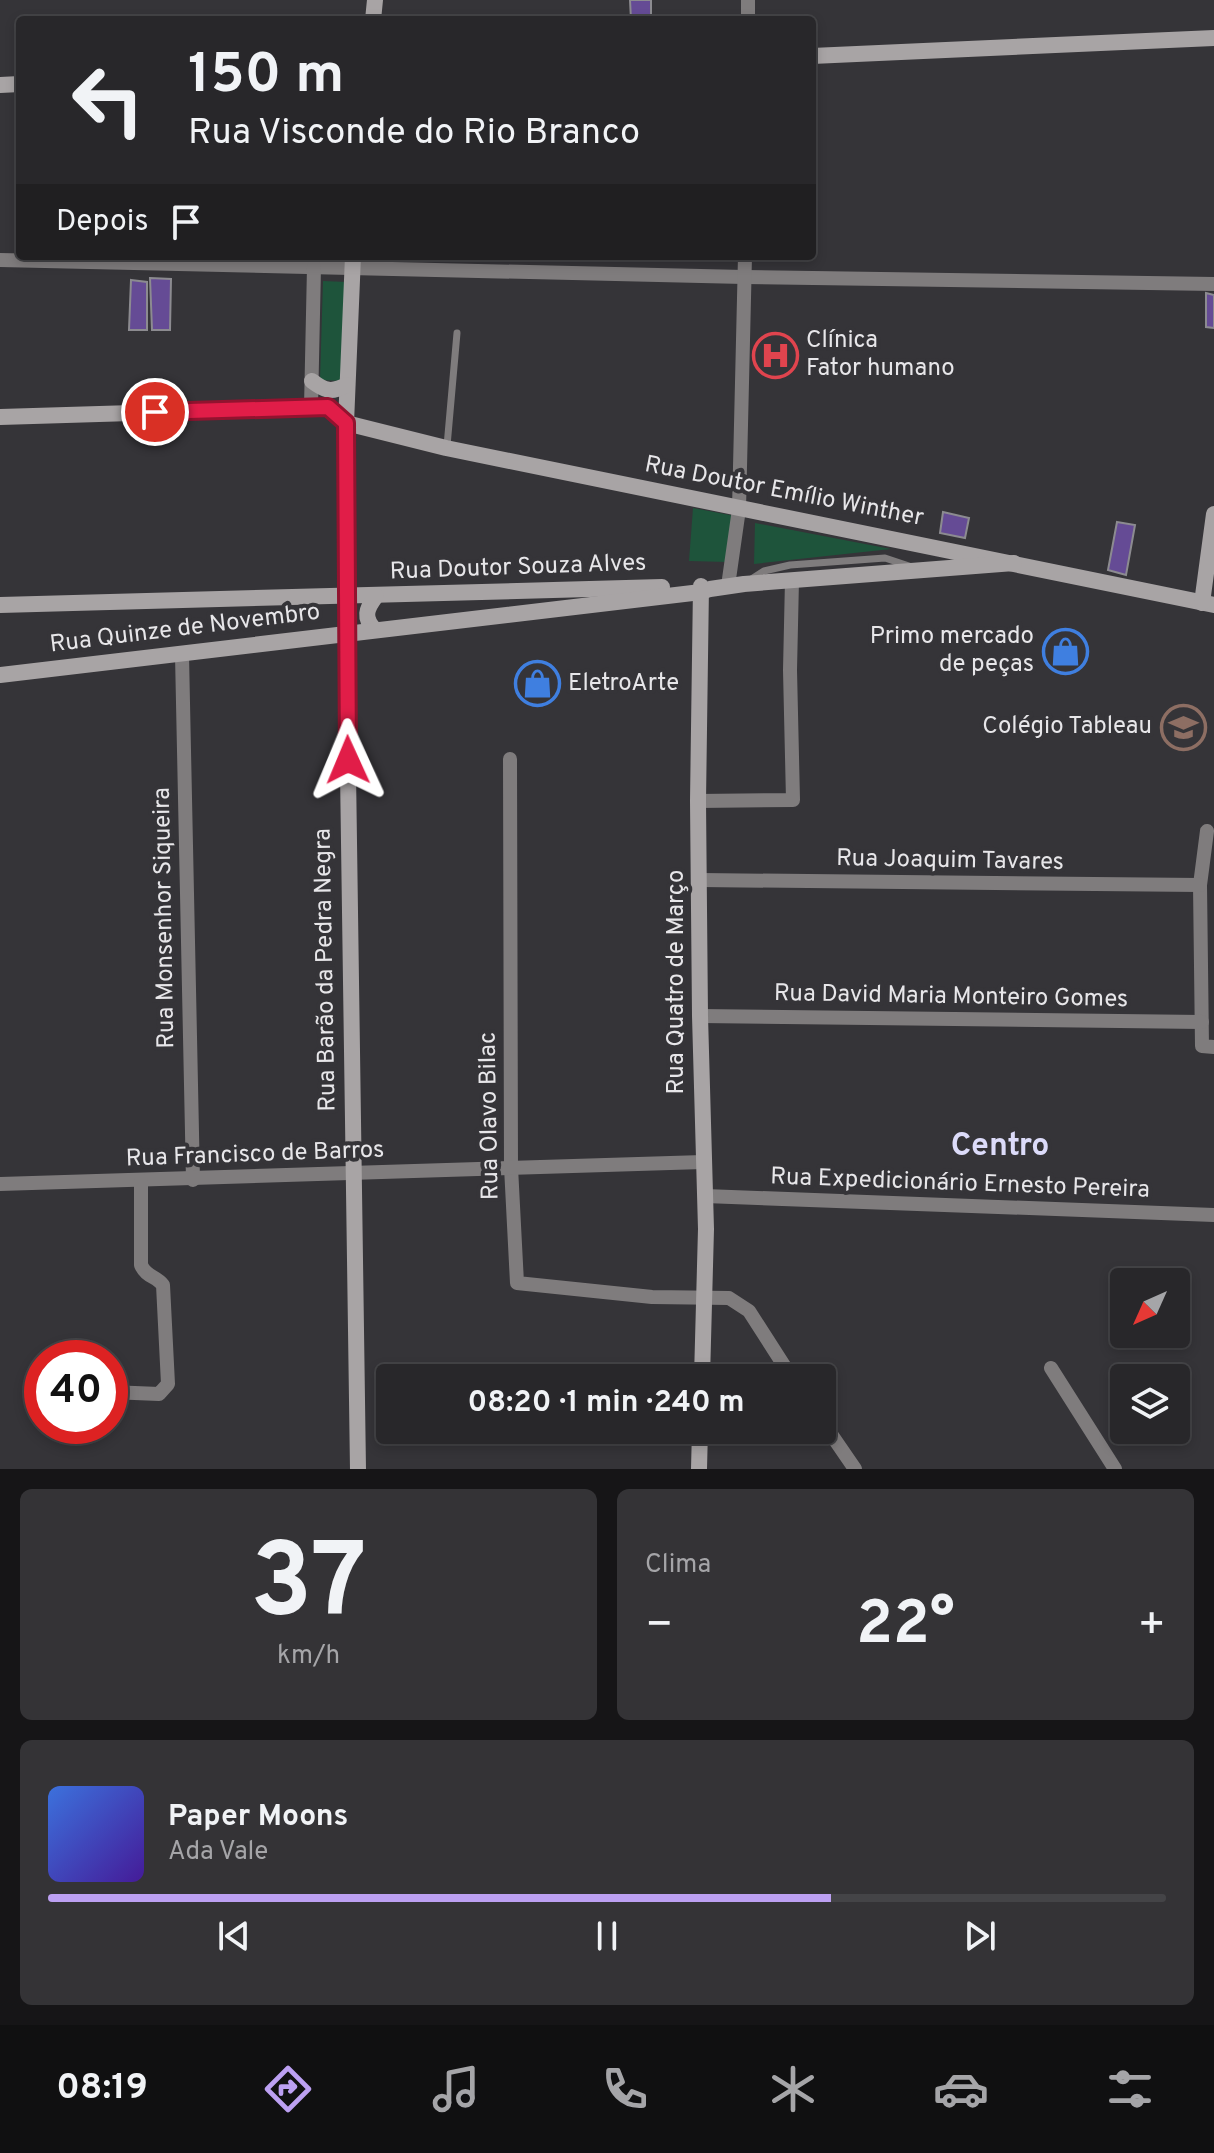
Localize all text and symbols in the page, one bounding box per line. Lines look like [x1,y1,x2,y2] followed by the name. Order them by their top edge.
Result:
[188,42,344,112] text: 150 m
[56,48,160,152] icon: left
[188,111,640,157] text: Rua Visconde do Rio Branco
[164,200,208,244] icon: arrive
[56,204,148,241] text: Depois
[806,326,955,384] place label: Clínica Fator humano
[751,331,799,379] hospital icon: Clínica Fator humano
[121,378,189,446] pin
[133,390,177,434] icon: arrive
[642,450,926,534] street label: Rua Doutor Emílio Winther
[389,549,647,587] street label: Rua Doutor Souza Alves
[48,598,322,660] street label: Rua Quinze de Novembro
[870,622,1034,680] place label: Primo mercado de peças
[1041,627,1089,675] shop icon: Primo mercado de peças
[513,660,561,708] shop icon: EletroArte
[568,669,679,699] place label: EletroArte
[1159,703,1207,751] school or university icon: Colégio Tableau
[982,712,1152,742] place label: Colégio Tableau
[306,718,390,802] position arrow
[148,787,182,1049] street label: Rua Monsenhor Siqueira
[309,828,343,1112] street label: Rua Barão da Pedra Negra
[836,844,1064,878] street label: Rua Joaquim Tavares
[662,870,692,1094] street label: Rua Quatro de Março
[774,979,1128,1015] street label: Rua David Maria Monteiro Gomes
[474,1032,506,1200] street label: Rua Olavo Bilac
[951,1127,1049,1167] district label: Centro
[125,1135,385,1175] street label: Rua Francisco de Barros
[770,1162,1150,1206] street label: Rua Expedicionário Ernesto Pereira
[1110,1268,1190,1348] north arrow
[1110,1268,1190,1444] map controls
[24,1340,128,1444] speed limit sign: 40
[1110,1364,1190,1444] button: layers
[467,1385,745,1422] text: 08:20 · 1 min · 240 m
[250,1522,367,1654] text: 37
[645,1549,711,1582] text: Clima
[856,1589,955,1665] text: 22°
[645,1599,673,1655] text: −
[1138,1599,1166,1655] text: +
[277,1640,340,1673] text: km/h
[168,1799,348,1836] text: Paper Moons
[168,1836,268,1869] text: Ada Vale
[212,1914,256,1958] icon: previous
[585,1914,629,1958] icon: pause
[958,1914,1002,1958] icon: next
[260,2061,316,2117] icon: directions
[428,2061,484,2117] icon: music
[597,2061,653,2117] icon: phone
[765,2061,821,2117] icon: climate
[933,2061,989,2117] icon: car
[1102,2061,1158,2117] icon: filters
[56,2066,148,2112] text: 08:19

